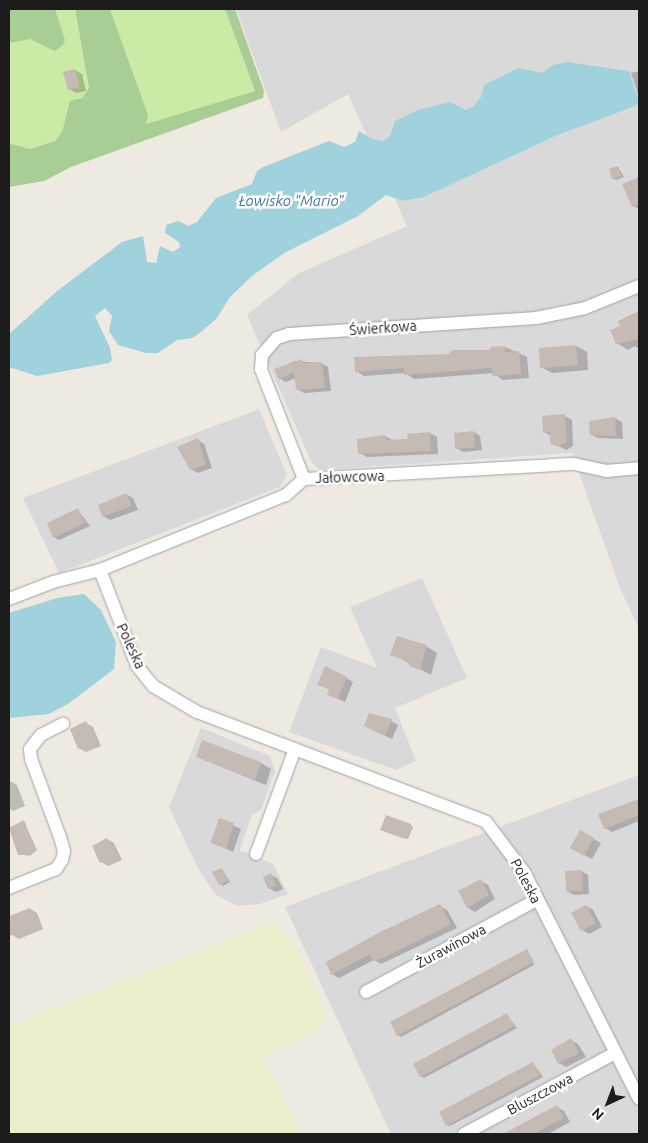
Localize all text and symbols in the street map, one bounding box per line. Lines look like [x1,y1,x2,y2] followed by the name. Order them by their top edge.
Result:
[238,192,344,210] water label: Łowisko "Mario"
[349,317,417,339] street label: Świerkowa
[315,467,385,487] street label: Jałowcowa
[113,621,149,671] street label: Poleska
[507,856,545,906] street label: Poleska
[413,921,489,971] street label: Żurawinowa
[504,1070,576,1118] street label: Bluszczowa
[583,1078,633,1128] north arrow
[588,1105,607,1123] text: N

